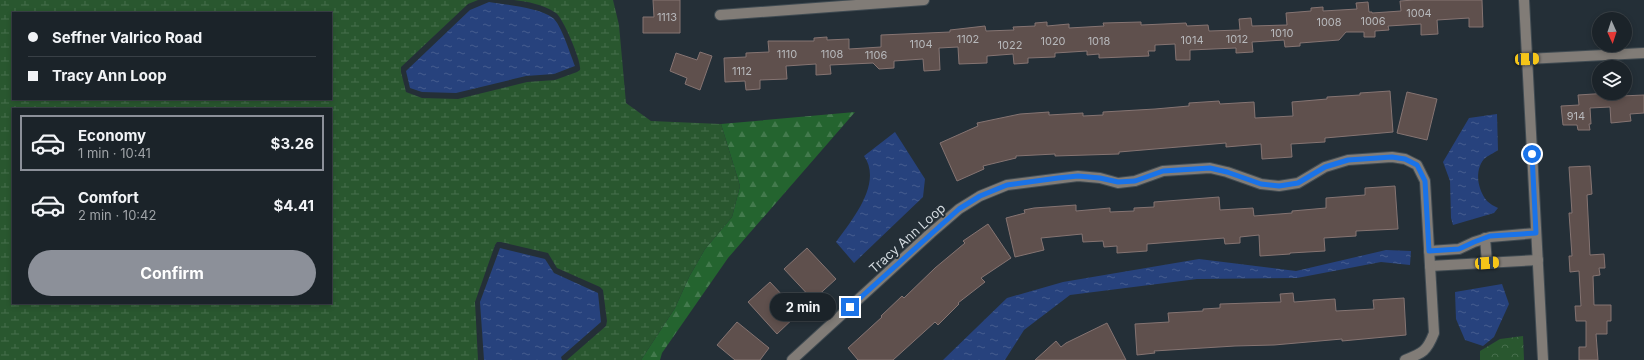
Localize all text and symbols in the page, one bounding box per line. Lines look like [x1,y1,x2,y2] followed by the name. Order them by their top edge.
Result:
[1406,6,1432,20] house number: 1004
[657,10,677,24] house number: 1113
[1592,12,1632,52] north arrow
[1592,12,1632,100] map controls
[1360,14,1386,28] house number: 1006
[1316,15,1342,29] house number: 1008
[1271,26,1293,40] house number: 1010
[52,28,202,47] text: Seffner Valrico Road
[957,32,979,46] house number: 1102
[1226,32,1248,46] house number: 1012
[1181,33,1204,47] house number: 1014
[1040,34,1066,48] house number: 1020
[1088,34,1111,48] house number: 1018
[910,37,933,51] house number: 1104
[998,38,1022,52] house number: 1022
[777,47,797,61] house number: 1110
[821,47,844,61] house number: 1108
[865,48,888,62] house number: 1106
[1515,52,1539,66] car
[1592,60,1632,100] button: layers
[732,64,752,78] house number: 1112
[52,66,167,85] text: Tracy Ann Loop
[1567,109,1585,123] house number: 914
[30,125,66,161] icon: car
[78,126,146,145] text: Economy
[271,134,314,153] text: $3.26
[78,145,151,161] text: 1 min · 10:41
[1523,145,1541,163] route start
[30,187,66,223] icon: car
[78,188,139,207] text: Comfort
[273,196,314,215] text: $4.41
[866,200,948,276] street label: Tracy Ann Loop
[78,207,156,223] text: 2 min · 10:42
[28,250,316,296] button: Confirm
[1475,256,1499,270] car
[770,293,836,321] callout: 2 min
[841,298,859,316] route end
[786,299,820,315] text: 2 min

